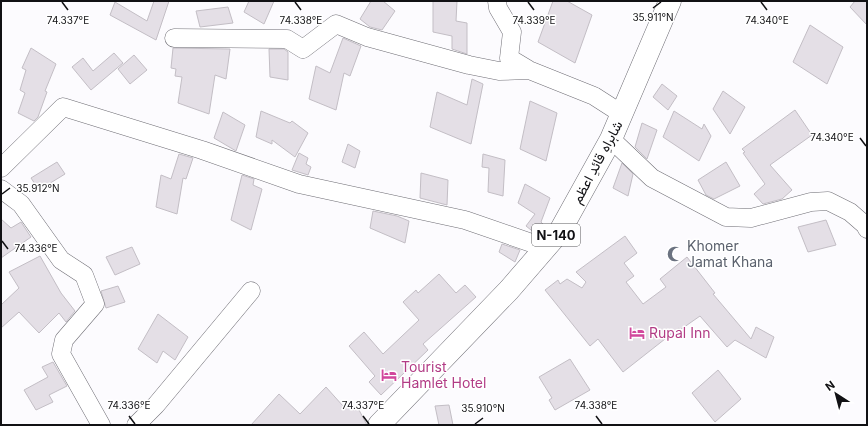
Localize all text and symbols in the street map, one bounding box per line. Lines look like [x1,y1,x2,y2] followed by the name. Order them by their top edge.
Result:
[632,11,674,23] text: 35.911°N
[47,14,89,26] text: 74.337°E
[280,14,322,26] text: 74.338°E
[513,14,555,26] text: 74.339°E
[745,14,789,26] text: 74.340°E
[568,117,627,207] street label: شاہراہِ قائدِ اعظم
[810,131,854,143] text: 74.340°E
[16,182,60,194] text: 35.912°N
[532,224,580,246] road number: N-140
[687,237,773,270] place label: Khomer Jamat Khana
[15,242,57,254] text: 74.336°E
[666,245,684,263] mosque icon: Khomer Jamat Khana
[628,324,646,342] hotel icon: Rupal Inn
[649,324,711,341] place label: Rupal Inn
[401,358,486,391] place label: Tourist Hamlet Hotel
[380,366,398,384] hotel icon: Tourist Hamlet Hotel
[816,374,856,414] north arrow
[823,378,838,394] text: N
[108,399,150,411] text: 74.336°E
[342,399,384,411] text: 74.337°E
[575,399,617,411] text: 74.338°E
[461,402,505,414] text: 35.910°N

